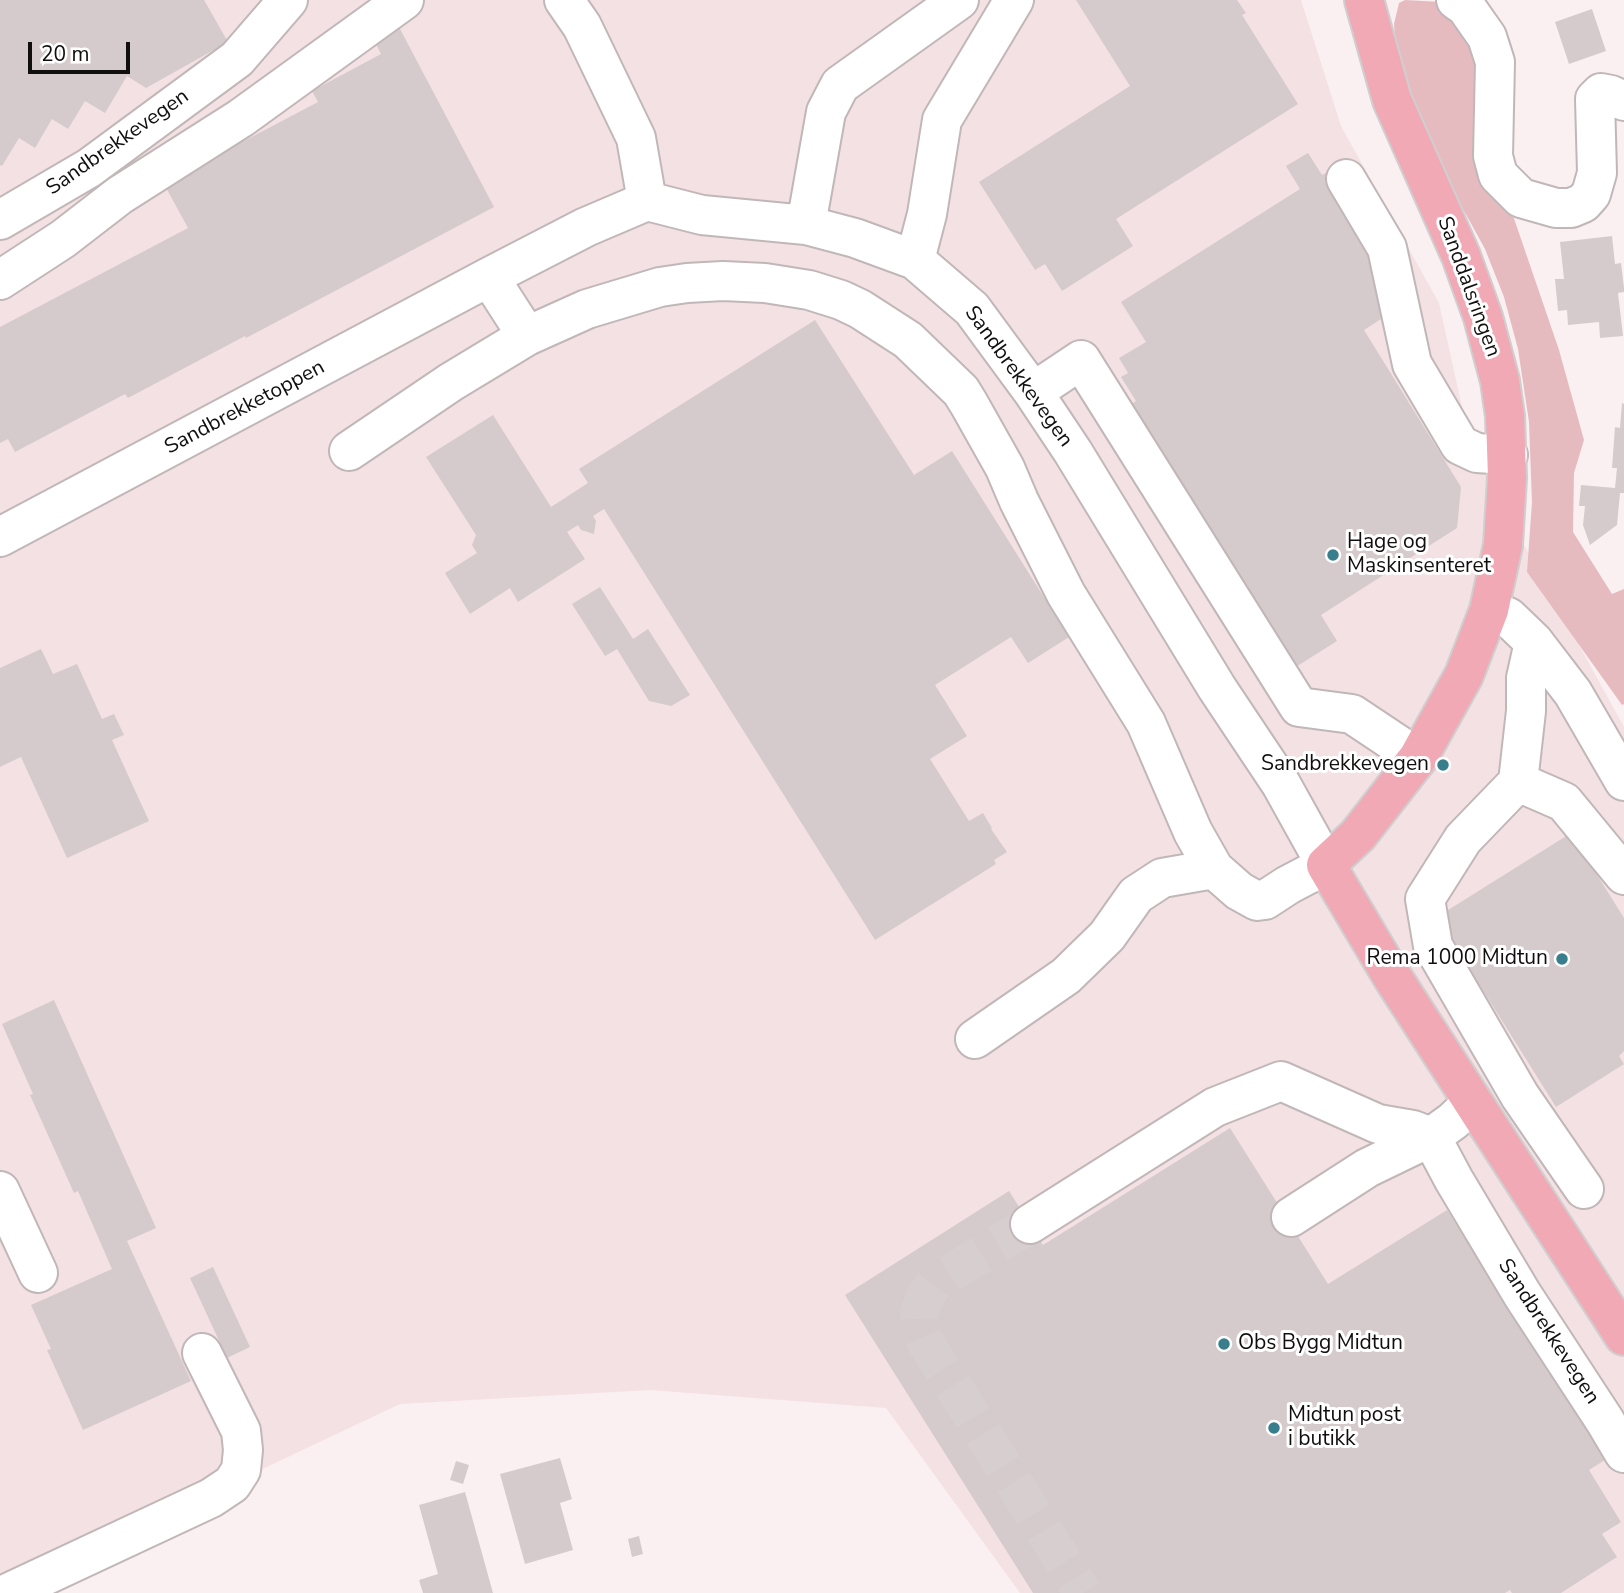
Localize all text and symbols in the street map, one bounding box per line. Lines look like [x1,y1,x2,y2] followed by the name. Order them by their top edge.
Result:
[32,28,133,72] scale bar
[41,40,90,68] text: 20 m
[42,84,194,202] street label: Sandbrekkevegen
[1431,213,1505,361] street label: Sanddalsringen
[958,302,1078,452] street label: Sandbrekkevegen
[161,355,329,461] street label: Sandbrekketoppen
[1347,530,1491,580] place label: Hage og Maskinsenteret
[1325,547,1341,563] marker: Hage og Maskinsenteret
[1261,752,1429,778] place label: Sandbrekkevegen
[1435,757,1451,773] marker: Sandbrekkevegen
[1367,946,1548,972] place label: Rema 1000 Midtun
[1554,951,1570,967] marker: Rema 1000 Midtun
[1492,1255,1604,1409] street label: Sandbrekkevegen
[1238,1331,1403,1357] place label: Obs Bygg Midtun
[1216,1336,1232,1352] marker: Obs Bygg Midtun
[1288,1403,1401,1453] place label: Midtun post i butikk
[1266,1420,1282,1436] marker: Midtun post i butikk

